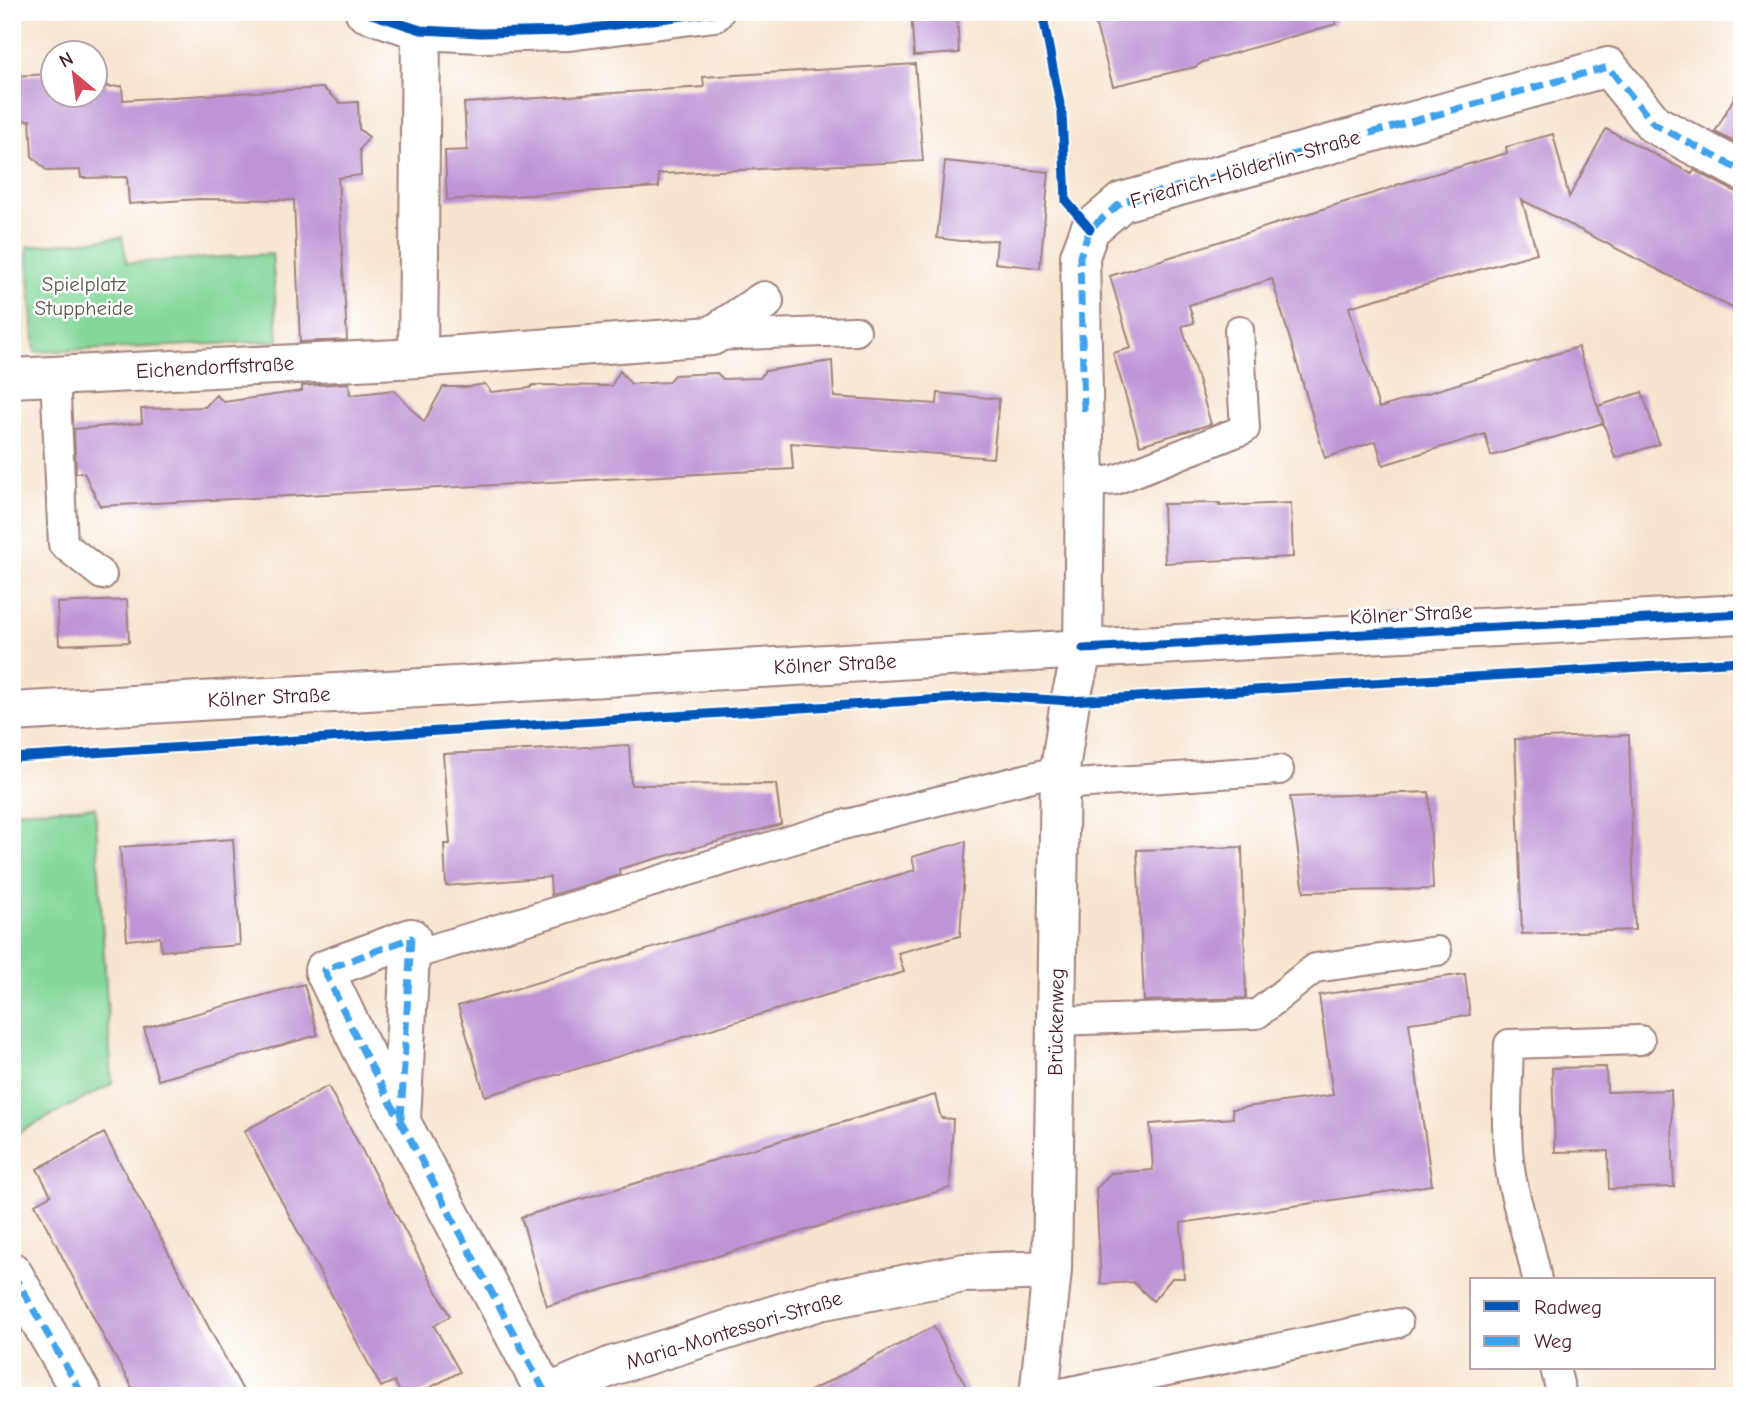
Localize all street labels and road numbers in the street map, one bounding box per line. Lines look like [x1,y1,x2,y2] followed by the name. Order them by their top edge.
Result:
[1127,125,1363,213] street label: Friedrich-Hölderlin-Straße
[135,351,295,383] street label: Eichendorffstraße
[1349,599,1473,629] street label: Kölner Straße
[773,649,897,679] street label: Kölner Straße
[207,682,331,712] street label: Kölner Straße
[1043,968,1069,1076] street label: Brückenweg
[623,1286,845,1374] street label: Maria-Montessori-Straße

